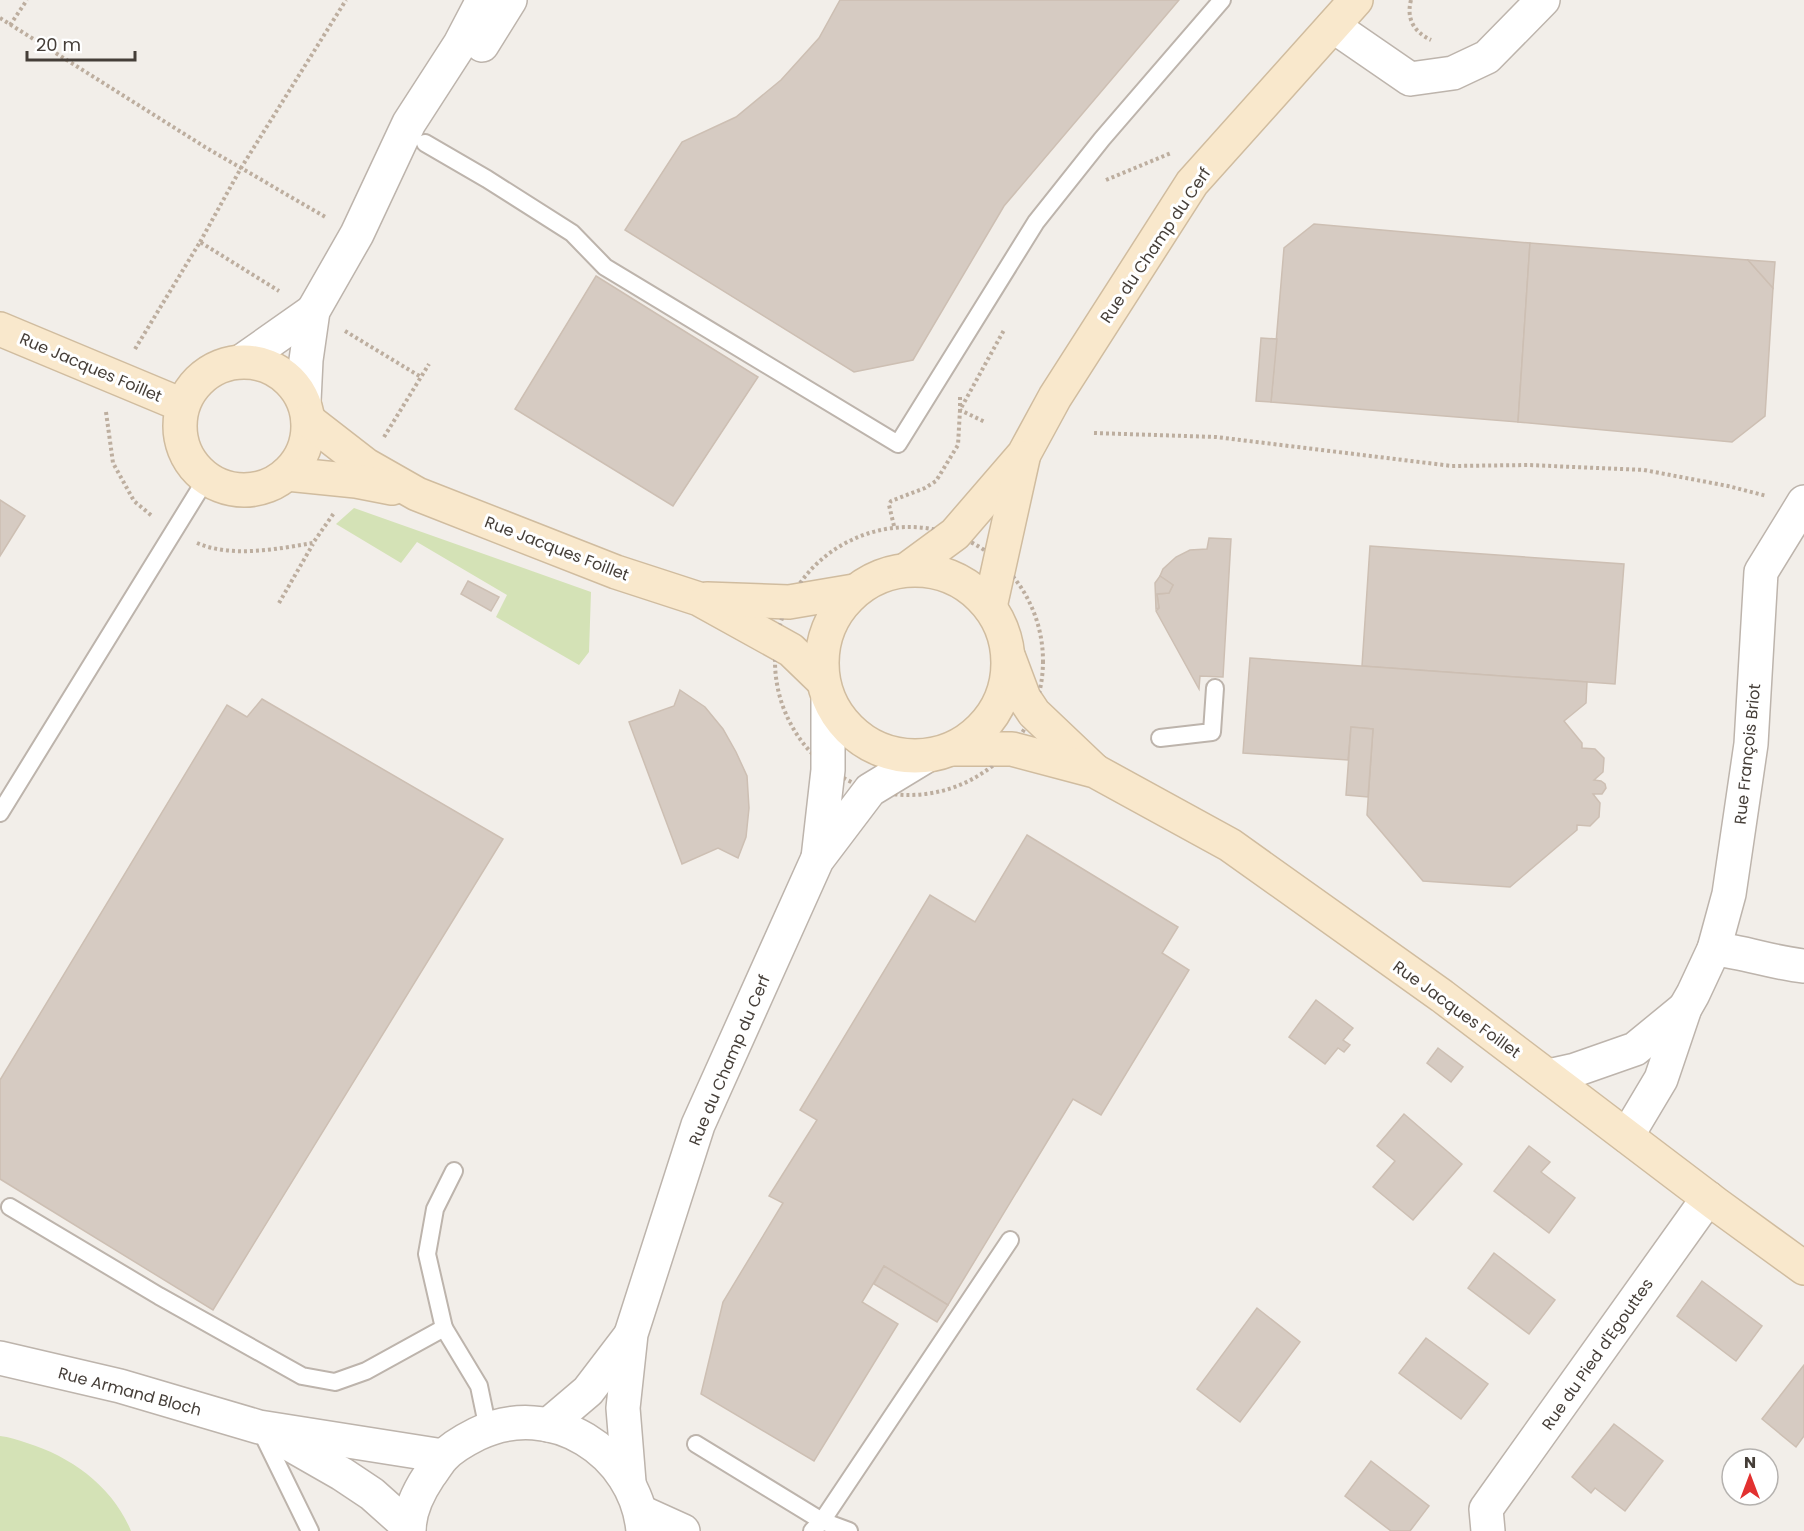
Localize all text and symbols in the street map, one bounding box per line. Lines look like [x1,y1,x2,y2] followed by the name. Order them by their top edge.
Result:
[27,24,135,62] scale bar
[36,32,81,57] text: 20 m
[1095,163,1216,328] street label: Rue du Champ du Cerf
[16,327,166,408] street label: Rue Jacques Foillet
[481,510,632,587] street label: Rue Jacques Foillet
[1729,682,1766,826] street label: Rue François Briot
[1388,955,1525,1064] street label: Rue Jacques Foillet
[683,971,776,1149] street label: Rue du Champ du Cerf
[1536,1274,1659,1435] street label: Rue du Pied d'Egouttes
[56,1361,204,1422] street label: Rue Armand Bloch
[1720,1447,1780,1507] north arrow
[1744,1451,1756,1474] text: N

